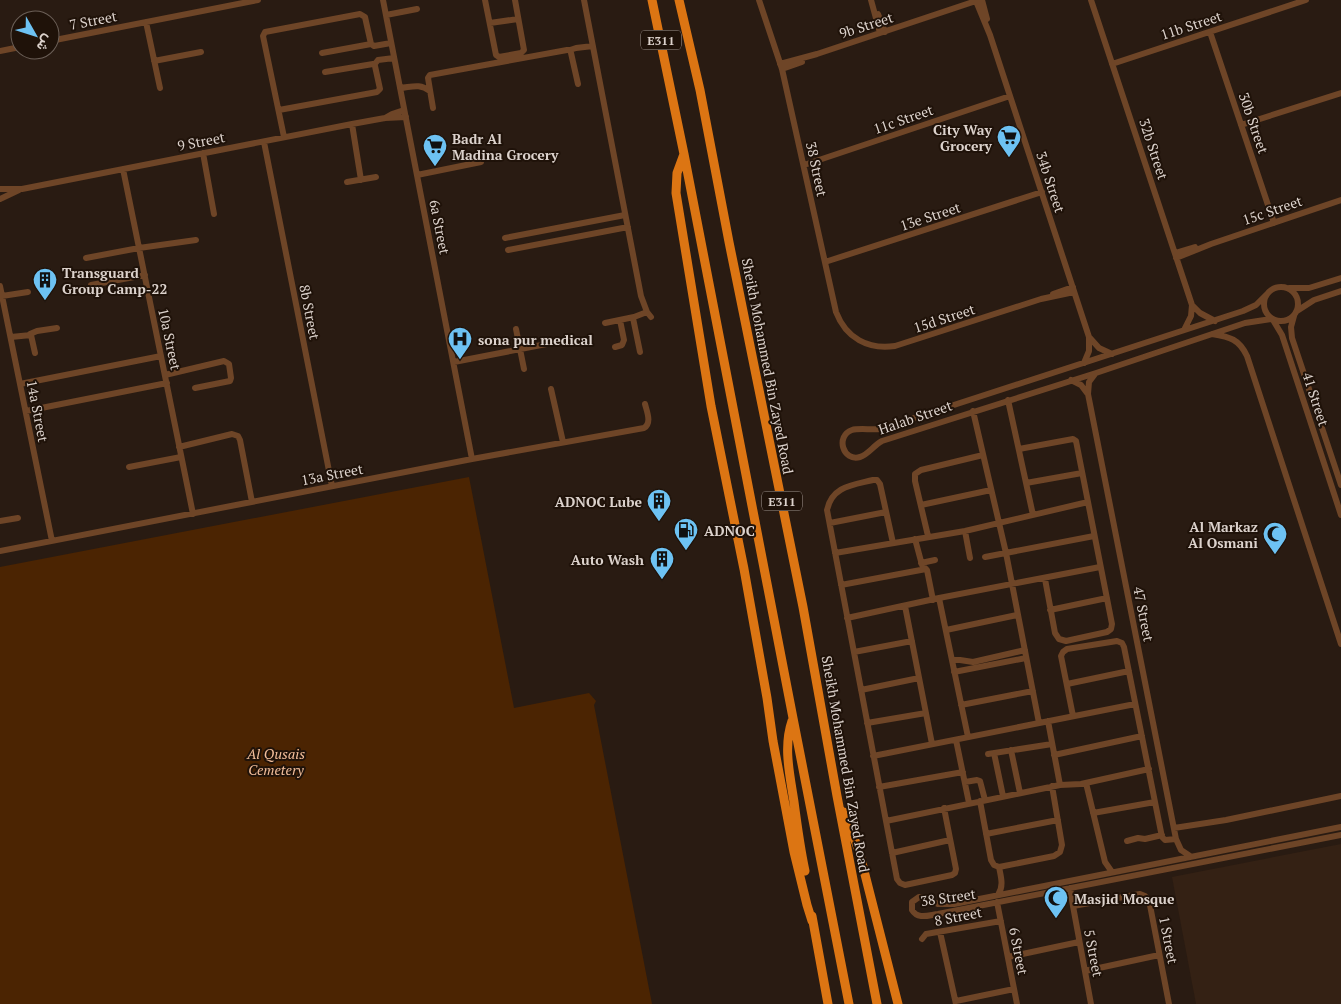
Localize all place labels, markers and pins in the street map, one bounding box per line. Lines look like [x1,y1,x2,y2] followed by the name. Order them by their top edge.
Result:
[933,120,993,155] place label: City Way Grocery
[996,124,1022,158] supermarket icon: City Way Grocery
[452,129,559,164] place label: Badr Al Madina Grocery
[422,133,448,167] supermarket icon: Badr Al Madina Grocery
[62,263,167,298] place label: Transguard Group Camp-22
[32,267,58,301] building icon: Transguard Group Camp-22
[447,326,473,360] hospital icon: sona pur medical
[478,330,593,349] place label: sona pur medical
[646,488,672,522] building icon: ADNOC Lube
[555,492,642,511] place label: ADNOC Lube
[673,517,699,551] fuel station icon: ADNOC
[1188,517,1258,552] place label: Al Markaz Al Osmani
[704,521,755,540] place label: ADNOC
[1262,521,1288,555] mosque icon: Al Markaz Al Osmani
[649,546,675,580] building icon: Auto Wash
[571,550,644,569] place label: Auto Wash
[1043,885,1069,919] mosque icon: Masjid Mosque
[1074,889,1175,908] place label: Masjid Mosque

